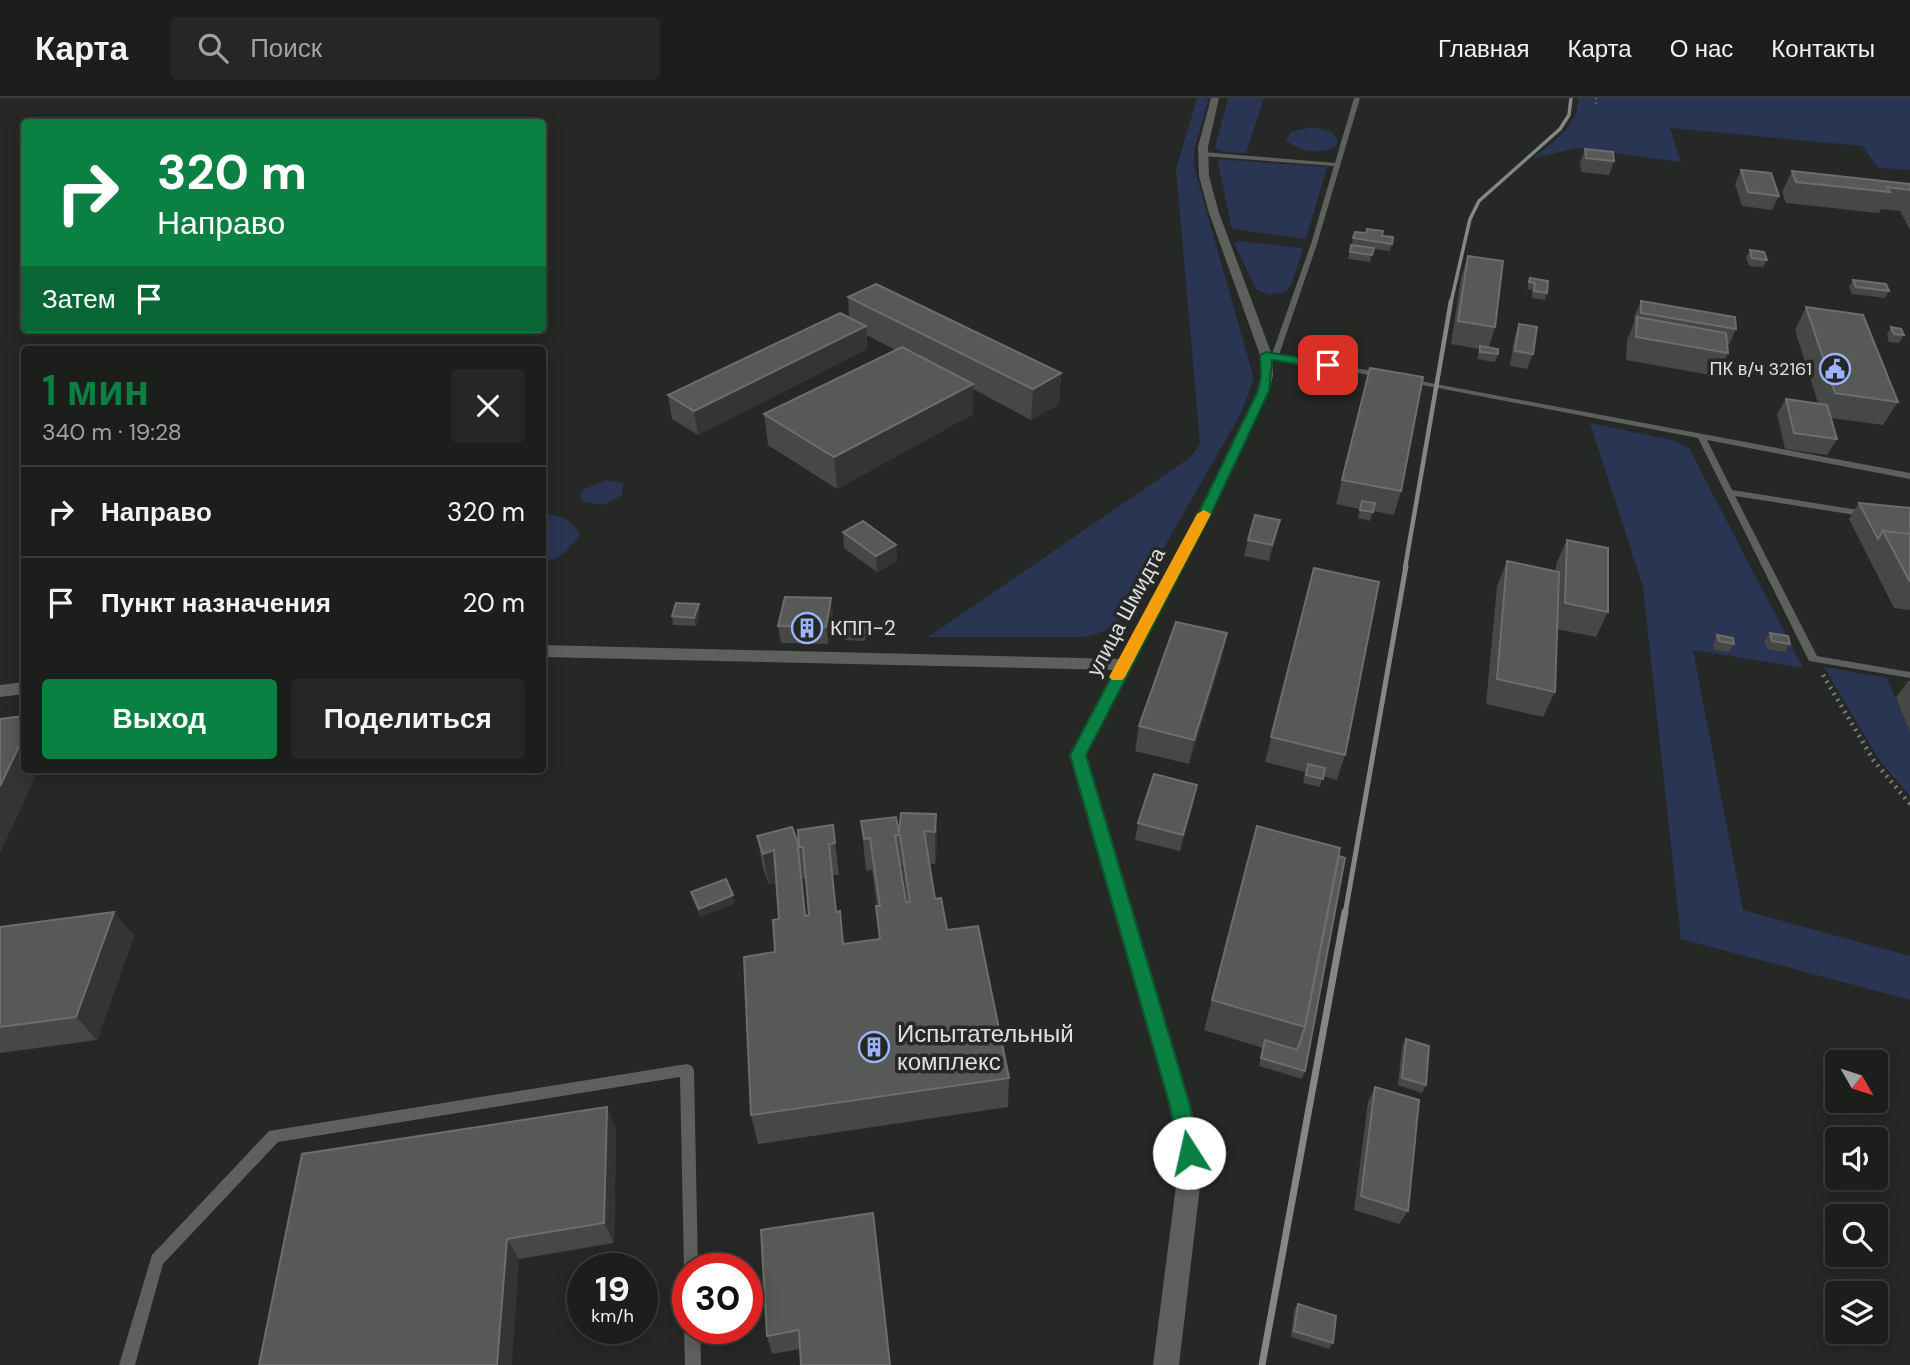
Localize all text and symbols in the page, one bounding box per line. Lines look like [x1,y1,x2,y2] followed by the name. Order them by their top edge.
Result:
[170,17,660,80] search box
[35,27,128,70] text: Карта
[194,29,232,67] icon: search
[250,31,322,65] text: Поиск
[1438,33,1529,64] text: Главная
[1567,33,1632,64] text: Карта
[1670,33,1733,64] text: О нас
[1771,33,1875,64] text: Контакты
[157,140,307,204] text: 320 m
[42,147,133,238] icon: right
[157,202,285,244] text: Направо
[130,280,168,318] icon: arrive
[42,282,116,316] text: Затем
[1298,335,1358,395] pin
[1309,346,1347,384] icon: arrive
[1818,352,1852,386] public building icon: ПК в/ч 32161
[1709,357,1812,381] place label: ПК в/ч 32161
[42,363,149,418] text: 1 мин
[451,369,525,443] button: close
[42,417,182,447] text: 340 m · 19:28
[42,493,80,531] icon: right
[101,495,212,529] text: Направо
[447,495,525,529] text: 320 m
[1080,542,1172,681] street label: улица Шмидта
[42,584,80,622] icon: arrive
[101,586,331,620] text: Пункт назначения
[462,586,525,620] text: 20 m
[790,611,824,645] building icon: КПП-2
[830,614,896,642] place label: КПП-2
[42,679,277,759] button: Выход
[291,679,525,759] button: Поделиться
[897,1018,1074,1077] place label: Испытательный комплекс
[857,1030,891,1064] building icon: Испытательный комплекс
[1825,1050,1888,1113] north arrow
[1825,1050,1888,1344] map controls
[1152,1116,1226,1190] position arrow
[1825,1127,1888,1190] button: sound
[1825,1204,1888,1267] button: search
[672,1253,763,1344] speed limit sign: 30
[595,1266,630,1312] text: 19
[1825,1281,1888,1344] button: layers
[591,1304,634,1328] text: km/h

